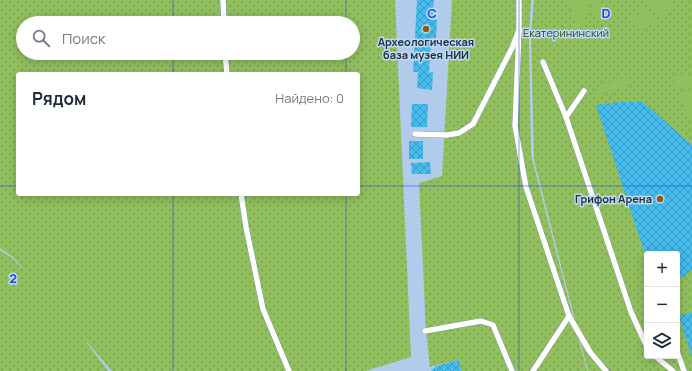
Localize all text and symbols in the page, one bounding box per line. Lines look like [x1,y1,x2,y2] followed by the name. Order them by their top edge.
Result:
[427,4,437,22] text: C
[601,4,611,22] text: D
[16,16,360,60] search box
[421,24,431,34] marker: Археологическая база музея НИИ
[523,25,609,40] park label: Екатерининский
[30,27,52,49] icon: search
[62,28,106,49] text: Поиск
[378,34,474,62] place label: Археологическая база музея НИИ
[32,87,86,110] text: Рядом
[275,89,344,107] text: Найдено: 0
[575,191,652,206] place label: Грифон Арена
[655,194,665,204] marker: Грифон Арена
[644,251,680,359] map controls
[644,251,680,287] button: +
[9,269,17,287] text: 2
[644,287,680,323] button: −
[644,323,680,359] button: layers

